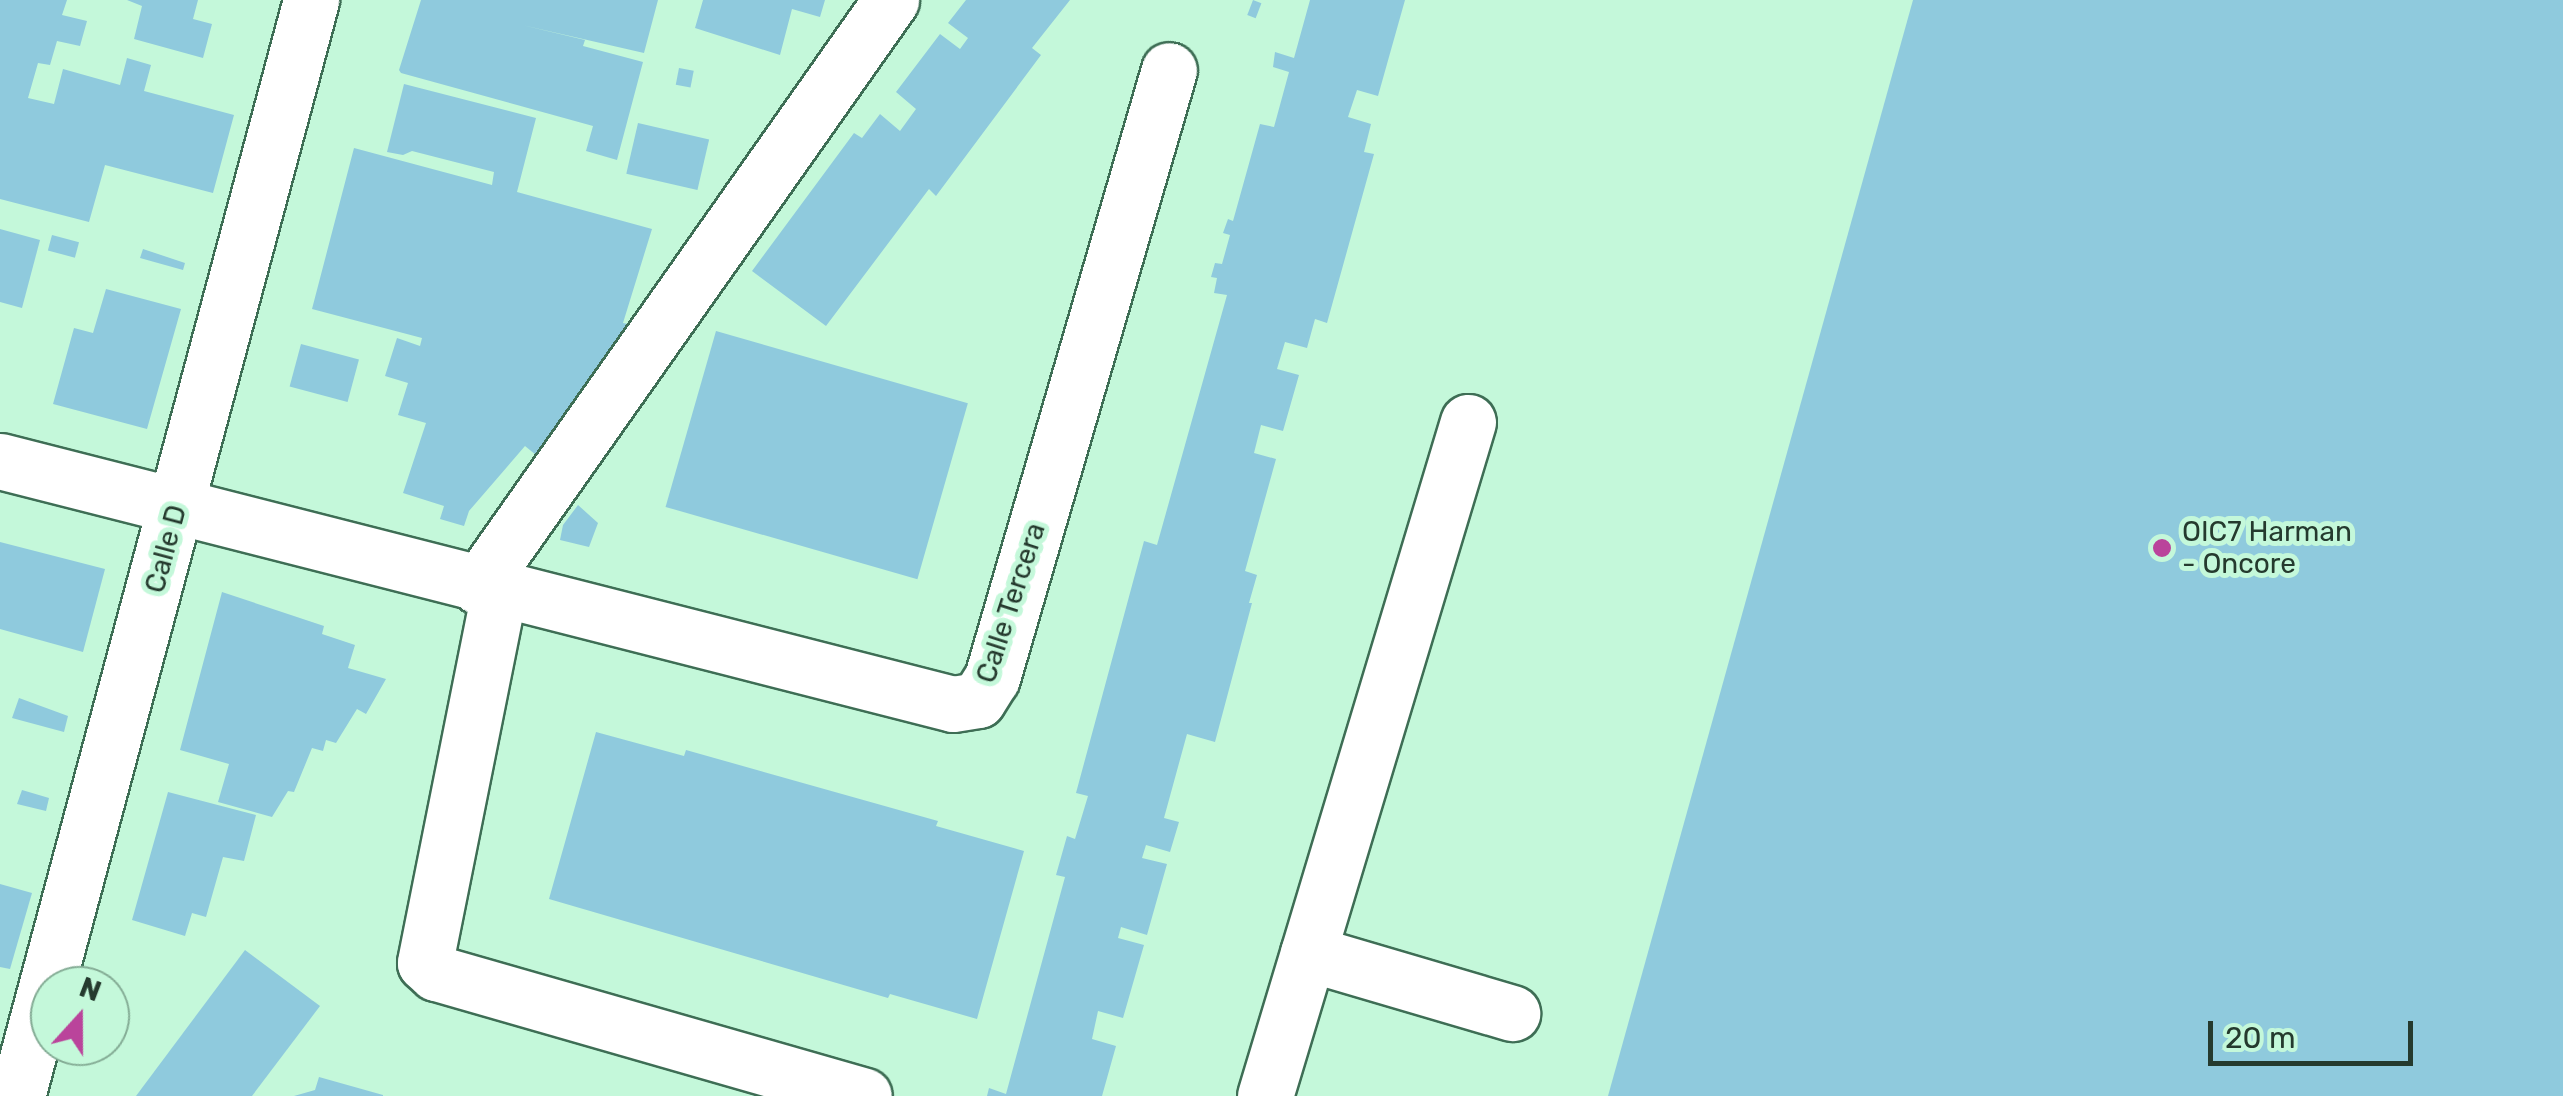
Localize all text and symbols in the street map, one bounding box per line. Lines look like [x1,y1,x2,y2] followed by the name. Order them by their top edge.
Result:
[138,501,194,597] street label: Calle D
[2182,515,2352,581] place label: OIC7 Harman - Oncore
[969,518,1053,688] street label: Calle Tercera
[2151,537,2173,559] marker: OIC7 Harman - Oncore
[30,966,130,1066] north arrow
[75,970,106,1008] text: N
[2213,1001,2418,1063] scale bar
[2225,1020,2296,1056] text: 20 m

